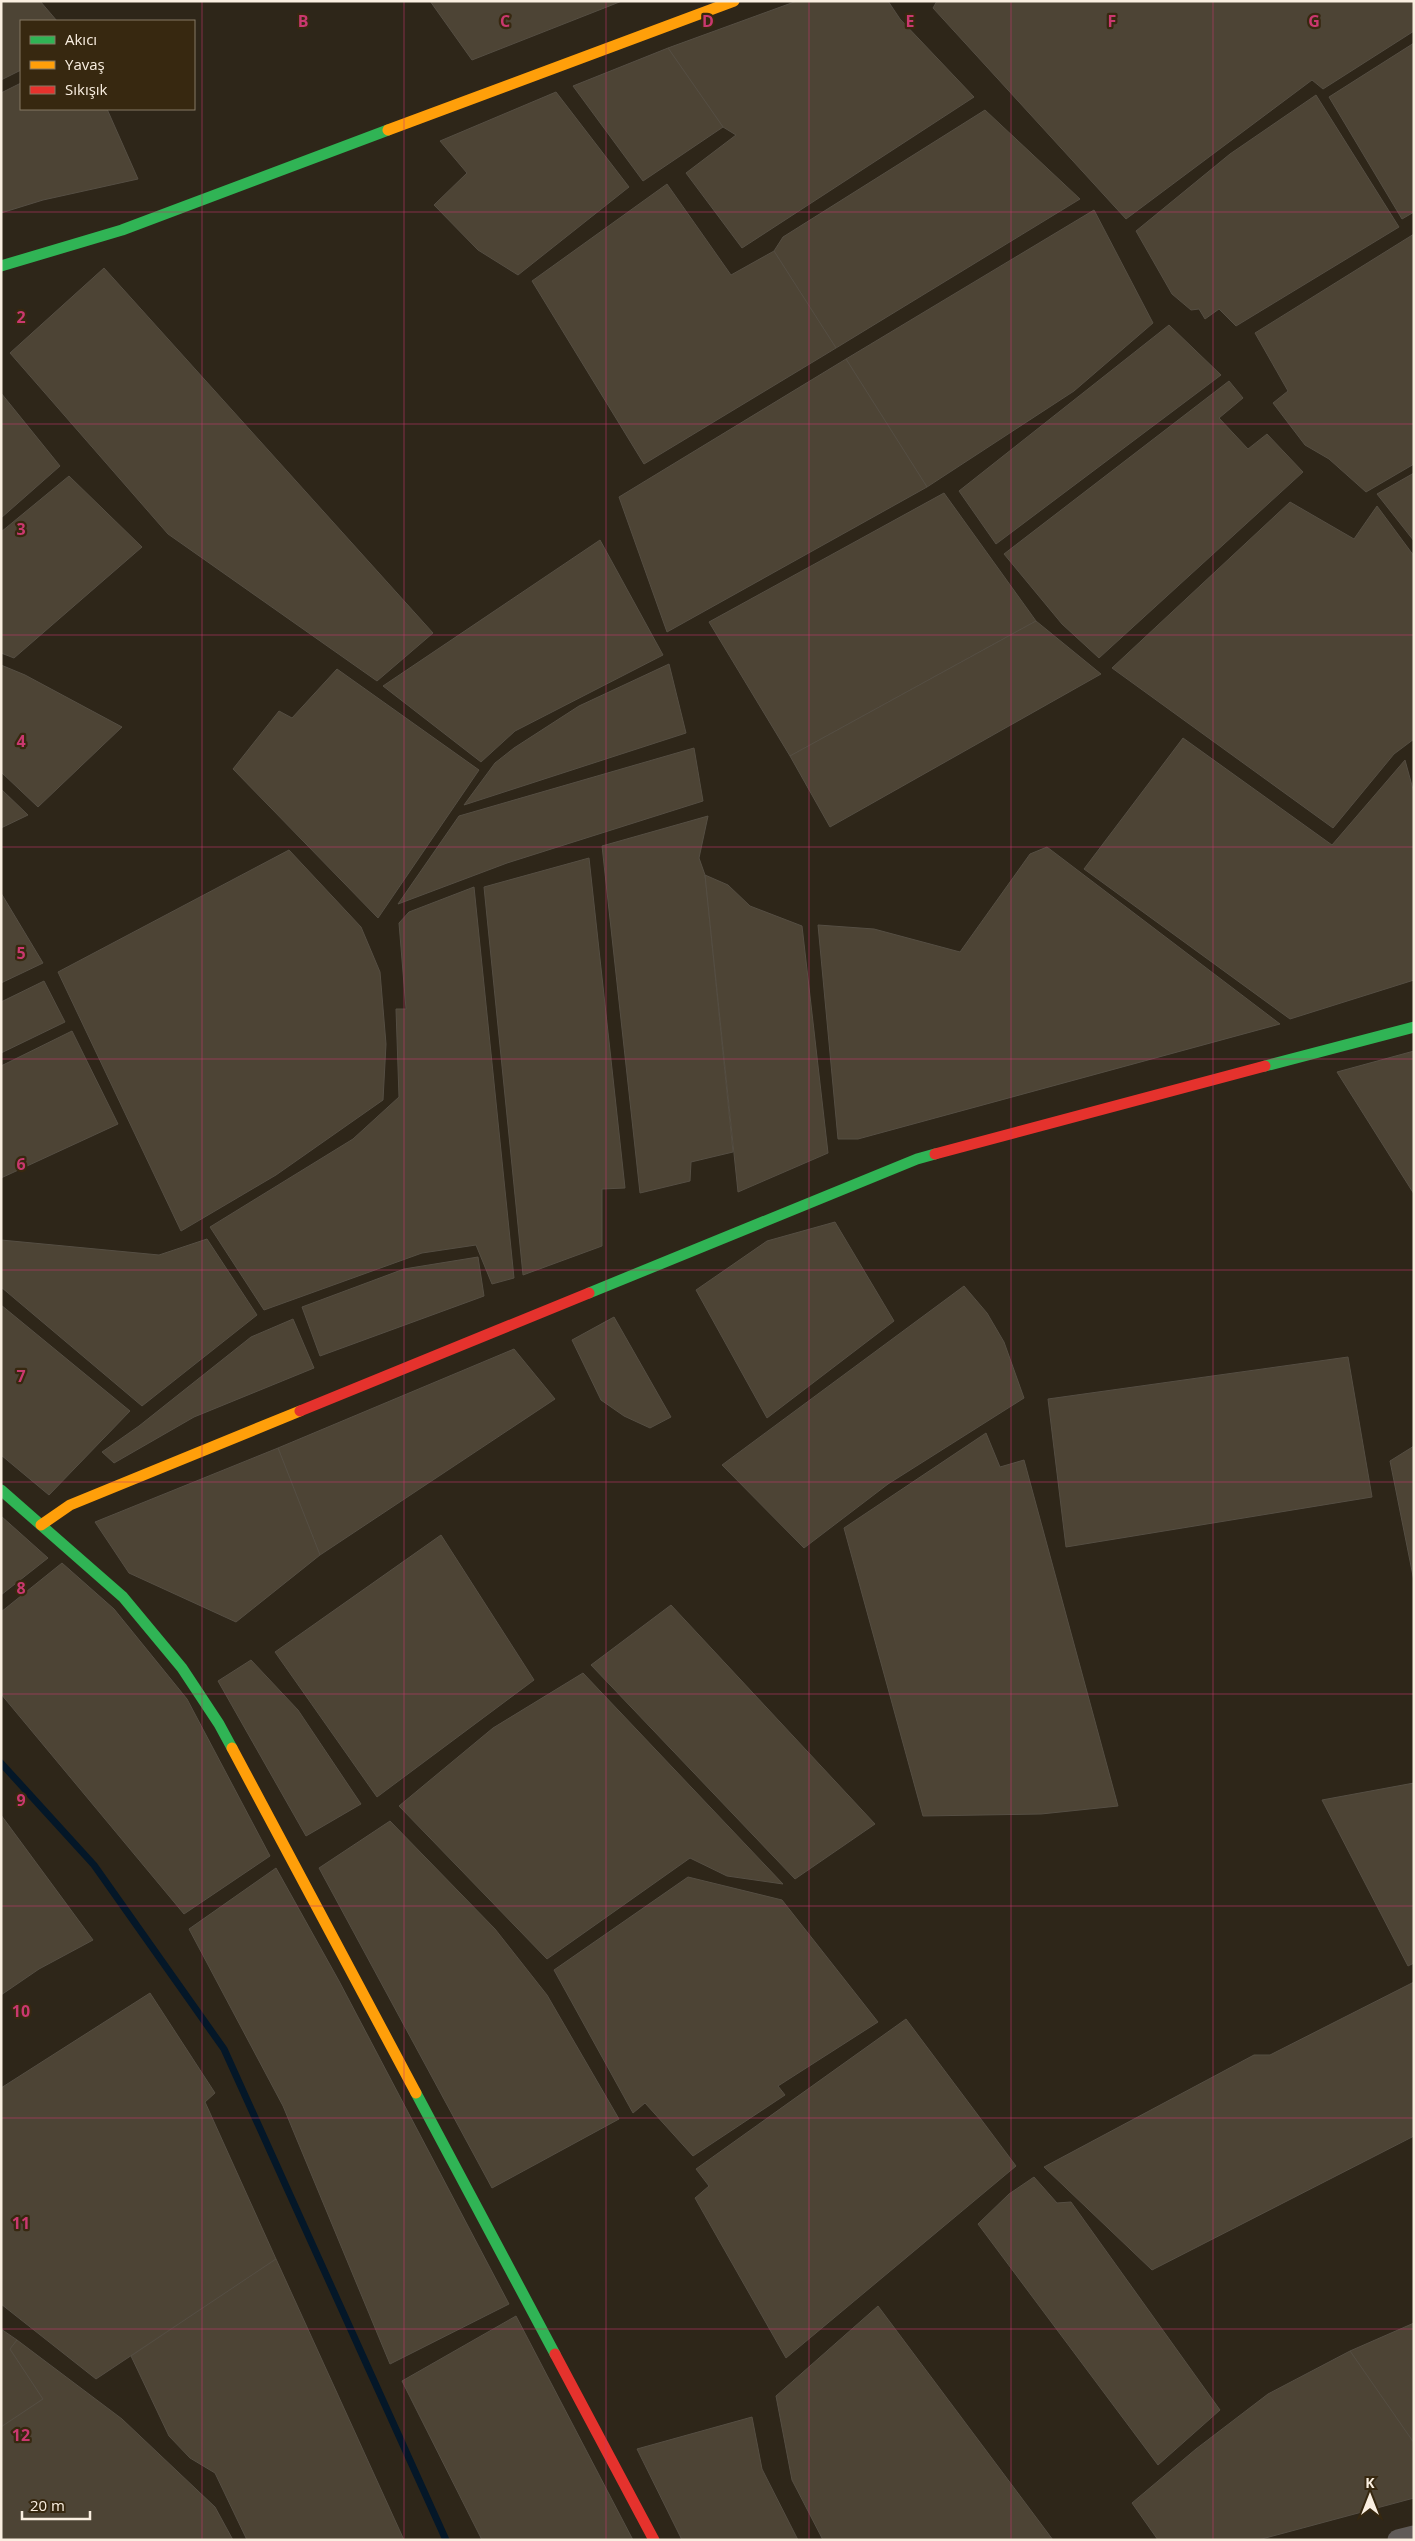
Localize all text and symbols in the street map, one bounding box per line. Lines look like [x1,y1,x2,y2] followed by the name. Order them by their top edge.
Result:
[298,10,308,32] text: B
[500,10,510,32] text: C
[702,10,714,32] text: D
[906,10,915,32] text: E
[1108,10,1116,32] text: F
[1308,10,1320,32] text: G
[20,20,195,110] legend
[65,29,97,49] text: Akıcı
[65,54,105,74] text: Yavaş
[65,79,108,99] text: Sıkışık
[16,306,26,328] text: 2
[16,518,26,540] text: 3
[16,730,26,752] text: 4
[16,942,26,964] text: 5
[16,1153,26,1175] text: 6
[16,1365,26,1387] text: 7
[16,1577,26,1599] text: 8
[16,1789,26,1811] text: 9
[12,2000,30,2022] text: 10
[12,2212,30,2234] text: 11
[12,2424,30,2446] text: 12
[1345,2471,1395,2521] north arrow
[1365,2473,1375,2492] text: K
[22,2488,90,2520] scale bar
[30,2495,65,2515] text: 20 m

